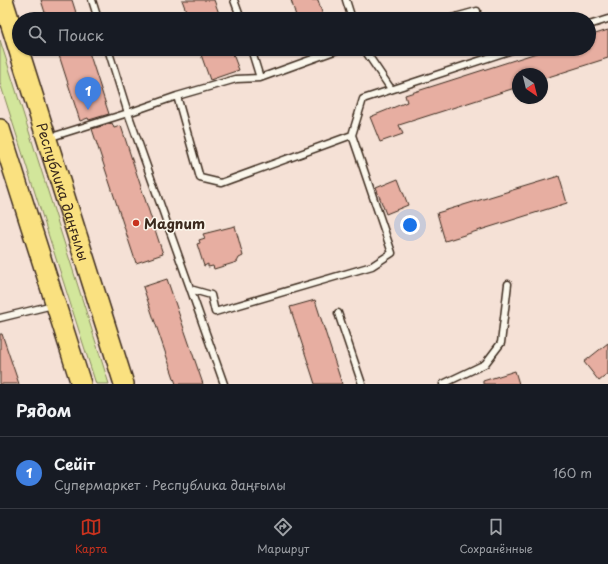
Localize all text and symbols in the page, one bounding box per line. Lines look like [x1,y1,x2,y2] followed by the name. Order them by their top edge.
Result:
[12,12,596,56] search box
[26,23,48,45] icon: search
[58,23,104,46] text: Поиск
[512,68,548,104] north arrow
[75,77,101,110] pin: 1
[32,120,95,264] street label: Республика даңғылы
[144,213,205,234] place label: Magnum
[400,215,420,235] your location
[131,218,141,228] marker: Magnum
[16,397,71,423] text: Рядом
[54,452,95,475] text: Сейіт
[26,463,32,482] text: 1
[553,463,592,482] text: 160 m
[54,475,286,494] text: Супермаркет · Республика даңғылы
[75,516,107,557] tab: Карта
[257,516,309,557] tab: Маршрут
[459,516,533,557] tab: Сохранённые

